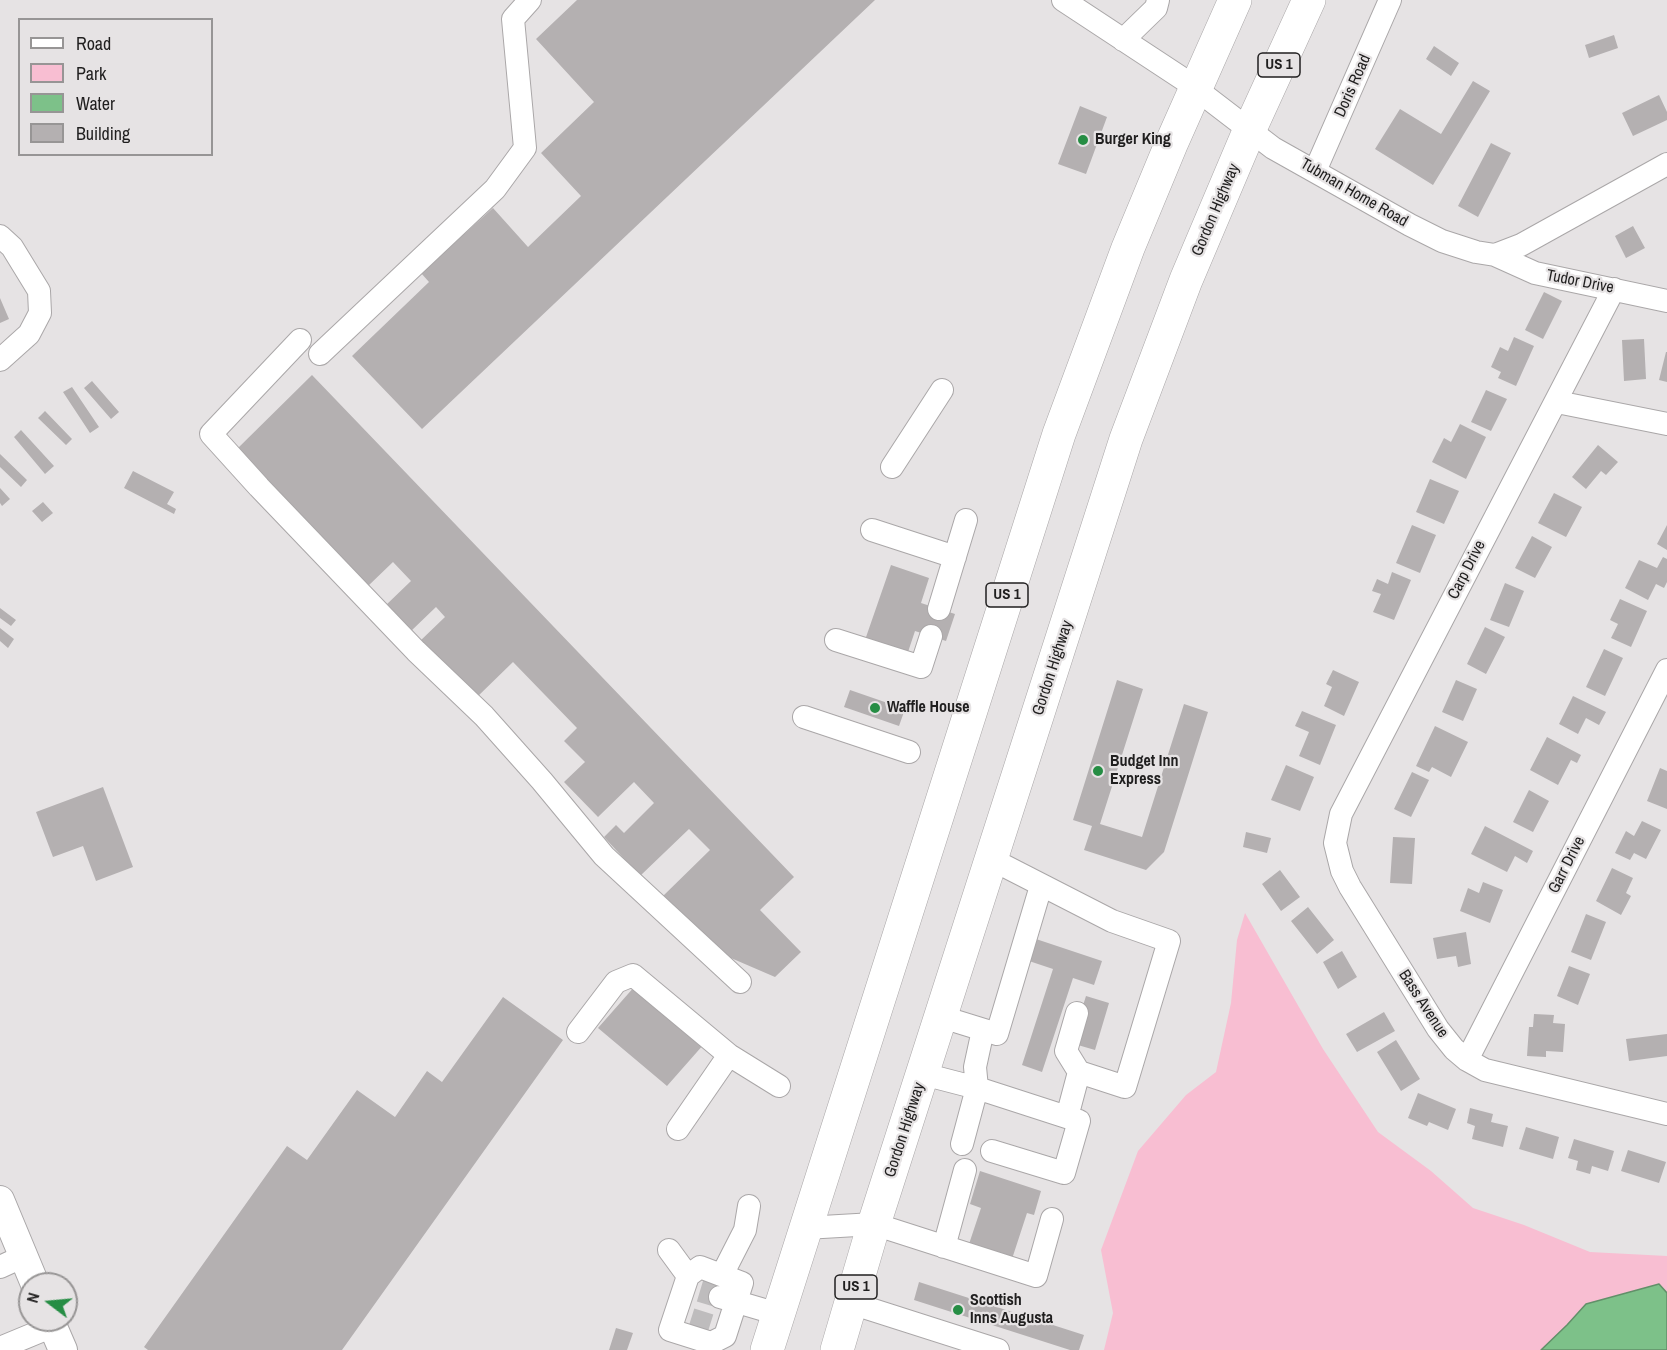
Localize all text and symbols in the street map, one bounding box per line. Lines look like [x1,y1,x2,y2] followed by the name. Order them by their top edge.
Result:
[18,18,213,156] legend
[76,31,111,56] text: Road
[1331,52,1375,120] street label: Doris Road
[1258,53,1300,77] road number: US 1
[76,61,106,86] text: Park
[76,91,115,116] text: Water
[76,121,130,146] text: Building
[1095,130,1171,150] place label: Burger King
[1076,133,1090,147] marker: Burger King
[1297,155,1411,231] street label: Tubman Home Road
[1188,161,1244,259] street label: Gordon Highway
[1545,266,1615,298] street label: Tudor Drive
[1444,537,1490,603] street label: Carp Drive
[986,583,1028,607] road number: US 1
[1029,618,1077,718] street label: Gordon Highway
[887,698,970,718] place label: Waffle House
[868,701,882,715] marker: Waffle House
[1110,752,1179,790] place label: Budget Inn Express
[1091,764,1105,778] marker: Budget Inn Express
[1545,833,1589,897] street label: Garr Drive
[1394,966,1452,1042] street label: Bass Avenue
[881,1080,929,1180] street label: Gordon Highway
[18,1272,78,1332] north arrow
[835,1275,877,1299] road number: US 1
[21,1290,44,1305] text: N
[970,1291,1053,1329] place label: Scottish Inns Augusta
[951,1303,965,1317] marker: Scottish Inns Augusta

